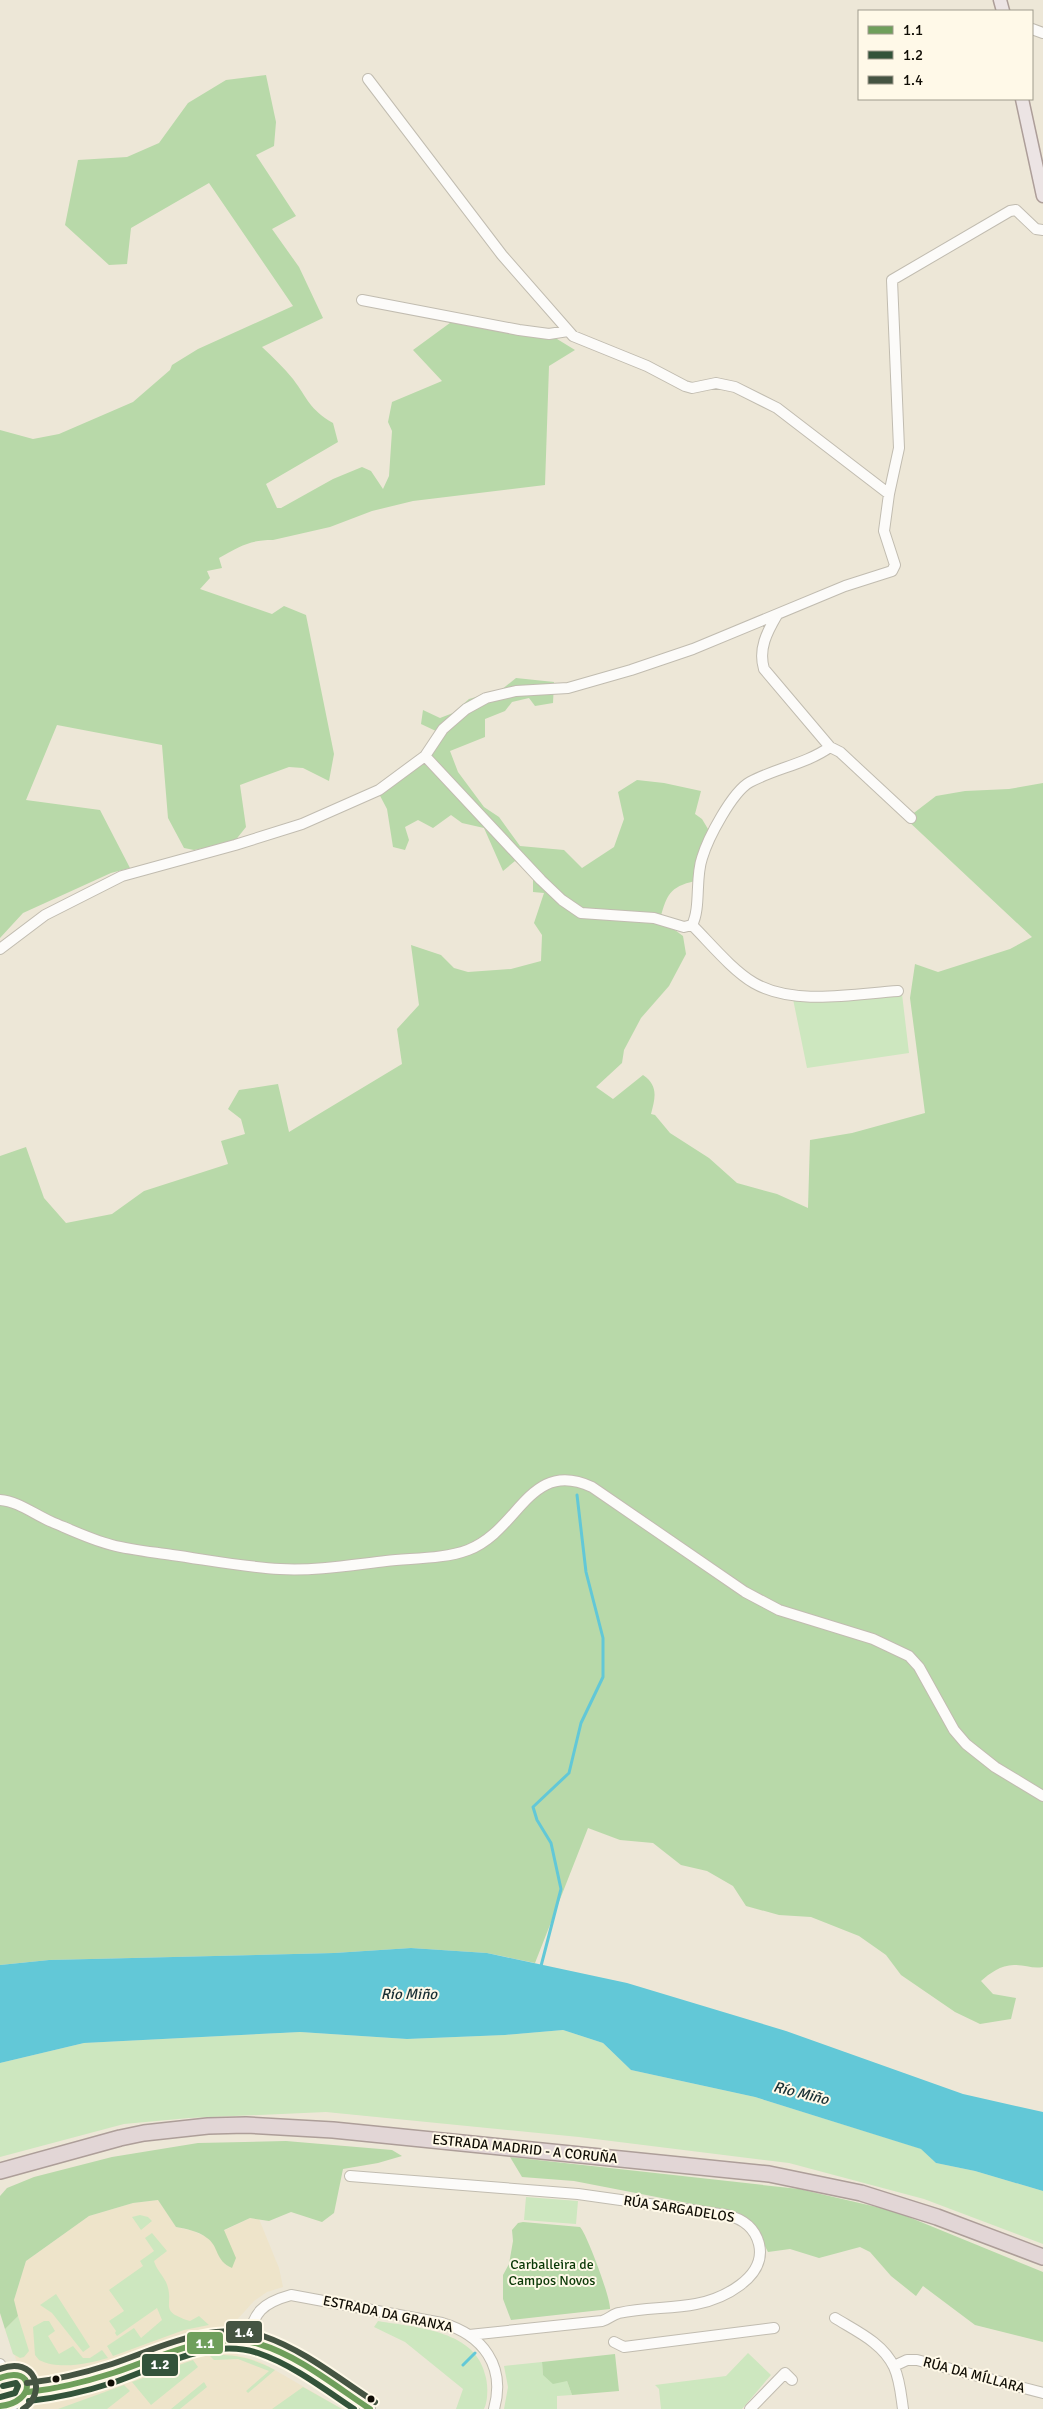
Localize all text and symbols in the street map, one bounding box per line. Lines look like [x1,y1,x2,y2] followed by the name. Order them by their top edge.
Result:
[858,10,1033,100] legend
[903,21,923,39] text: 1.1
[903,46,923,64] text: 1.2
[903,71,923,89] text: 1.4
[381,1985,438,2003] water label: Río Miño
[771,2077,832,2109] water label: Río Miño
[432,2131,619,2167] street label: ESTRADA MADRID - A CORUÑA
[622,2192,736,2226] street label: RÚA SARGADELOS
[509,2256,595,2289] park label: Carballeira de Campos Novos
[321,2292,455,2336] street label: ESTRADA DA GRANXA
[225,2320,263,2344] line badge: 1.4
[234,2324,254,2341] text: 1.4
[186,2331,224,2355] line badge: 1.1
[195,2335,215,2352] text: 1.1
[141,2353,179,2377] line badge: 1.2
[921,2353,1027,2397] street label: RÚA DA MÍLLARA
[150,2356,170,2373] text: 1.2
[51,2374,61,2384] unlabelled marker
[106,2378,116,2388] unlabelled marker
[366,2394,376,2404] unlabelled marker

